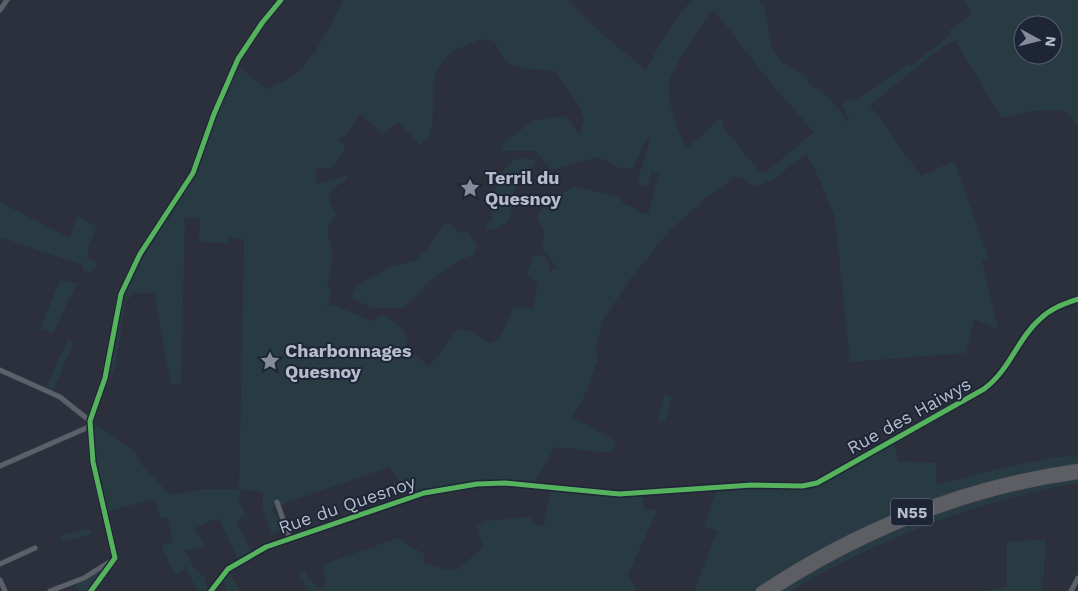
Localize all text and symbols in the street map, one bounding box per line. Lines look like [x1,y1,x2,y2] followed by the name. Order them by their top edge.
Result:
[1013,15,1063,65] north arrow
[1042,35,1059,48] text: N
[485,167,562,209] place label: Terril du Quesnoy
[459,177,481,199] place icon: Terril du Quesnoy
[285,340,412,382] place label: Charbonnages Quesnoy
[259,350,281,372] place icon: Charbonnages Quesnoy
[843,373,974,458] street label: Rue des Haiwys
[276,471,419,538] street label: Rue du Quesnoy
[891,498,933,526] road number: N55

